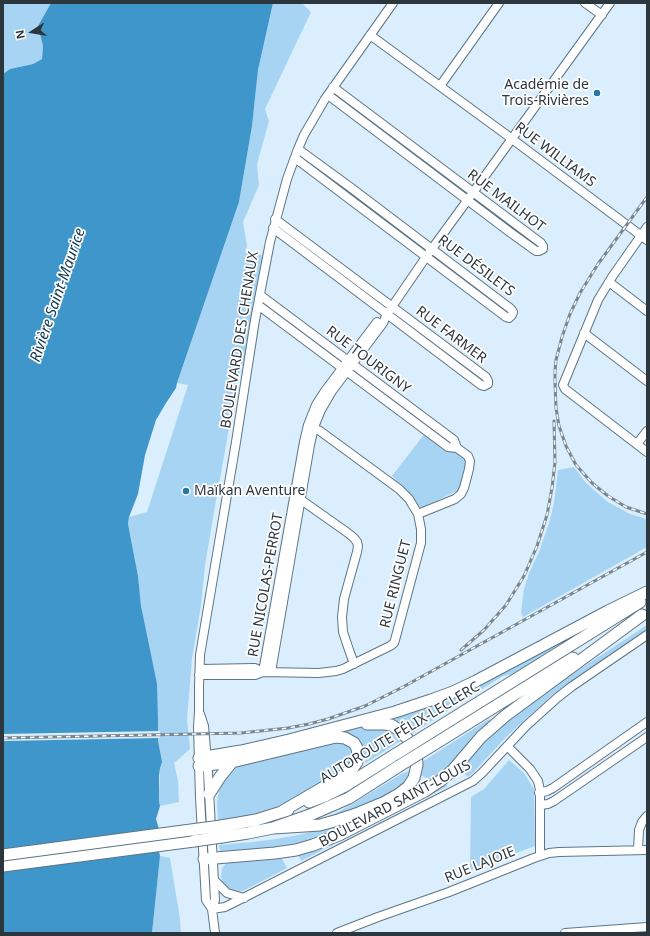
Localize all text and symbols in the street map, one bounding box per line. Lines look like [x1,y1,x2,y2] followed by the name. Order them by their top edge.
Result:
[12,12,52,52] north arrow
[12,29,28,41] text: N
[502,77,589,110] place label: Académie de Trois-Rivières
[592,88,602,98] marker: Académie de Trois-Rivières
[511,119,599,191] street label: RUE WILLIAMS
[464,166,548,236] street label: RUE MAILHOT
[27,226,89,364] water label: Rivière Saint-Maurice
[434,232,518,300] street label: RUE DÉSILETS
[218,250,262,430] street label: BOULEVARD DES CHENAUX
[412,303,490,367] street label: RUE FARMER
[323,323,413,397] street label: RUE TOURIGNY
[194,483,305,499] place label: Maïkan Aventure
[181,486,191,496] marker: Maïkan Aventure
[245,512,287,658] street label: RUE NICOLAS-PERROT
[377,538,415,630] street label: RUE RINGUET
[317,679,483,787] street label: AUTOROUTE FÉLIX-LECLERC
[316,757,474,851] street label: BOULEVARD SAINT-LOUIS
[442,843,518,887] street label: RUE LAJOIE

